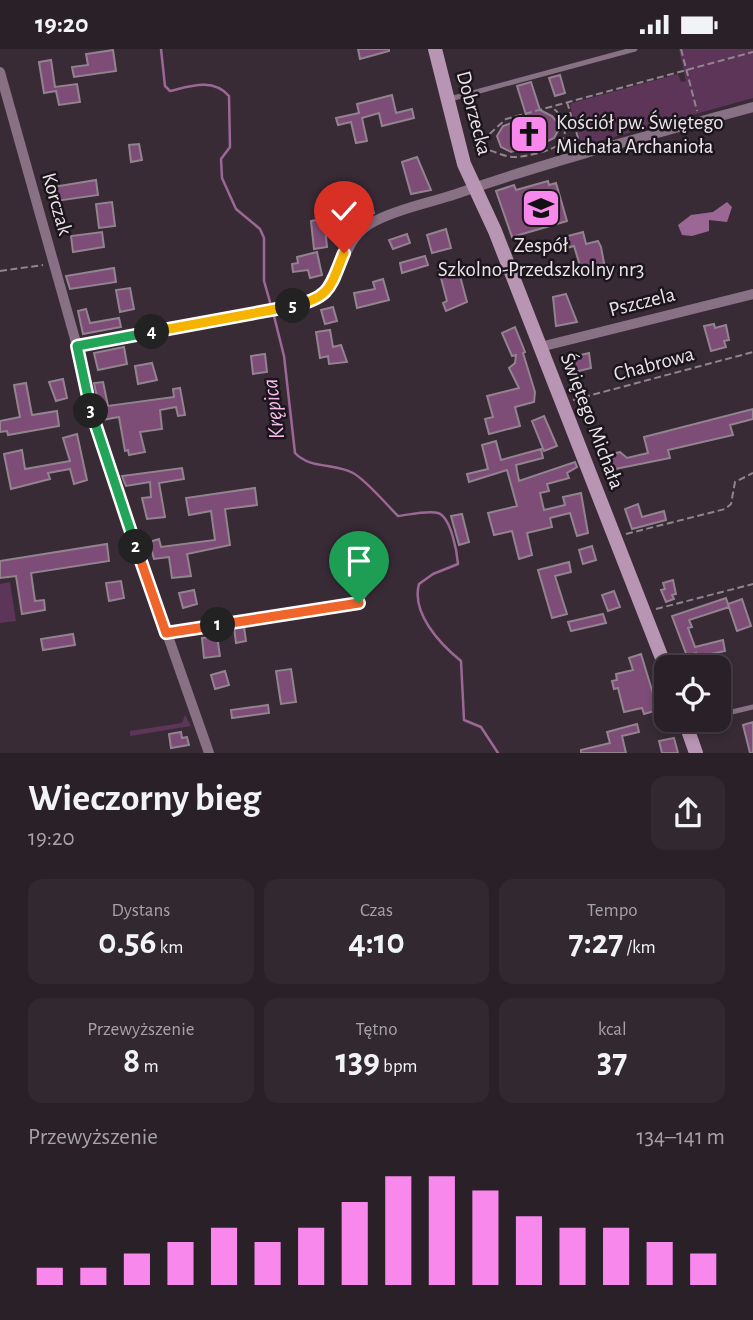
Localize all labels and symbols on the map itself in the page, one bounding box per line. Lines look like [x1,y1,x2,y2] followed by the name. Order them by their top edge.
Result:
[453,69,495,158] street label: Dobrzecka
[556,109,724,157] place label: Kościół pw. Świętego Michała Archanioła
[508,113,550,155] church icon: Kościół pw. Świętego Michała Archanioła
[38,170,76,238] street label: Korczak
[314,181,374,253] pin
[520,187,562,229] school or university icon: Zespół Szkolno-Przedszkolny nr3
[438,235,644,280] place label: Zespół Szkolno-Przedszkolny nr3
[607,284,678,320] street label: Pszczela
[276,289,310,323] pin: 5
[134,315,170,349] pin: 4
[611,343,697,385] street label: Chabrowa
[556,349,630,492] street label: Świętego Michała
[259,377,289,441] water label: Krępica
[74,393,108,429] pin: 3
[118,529,154,565] pin: 2
[329,531,389,603] pin
[200,607,235,643] pin: 1

